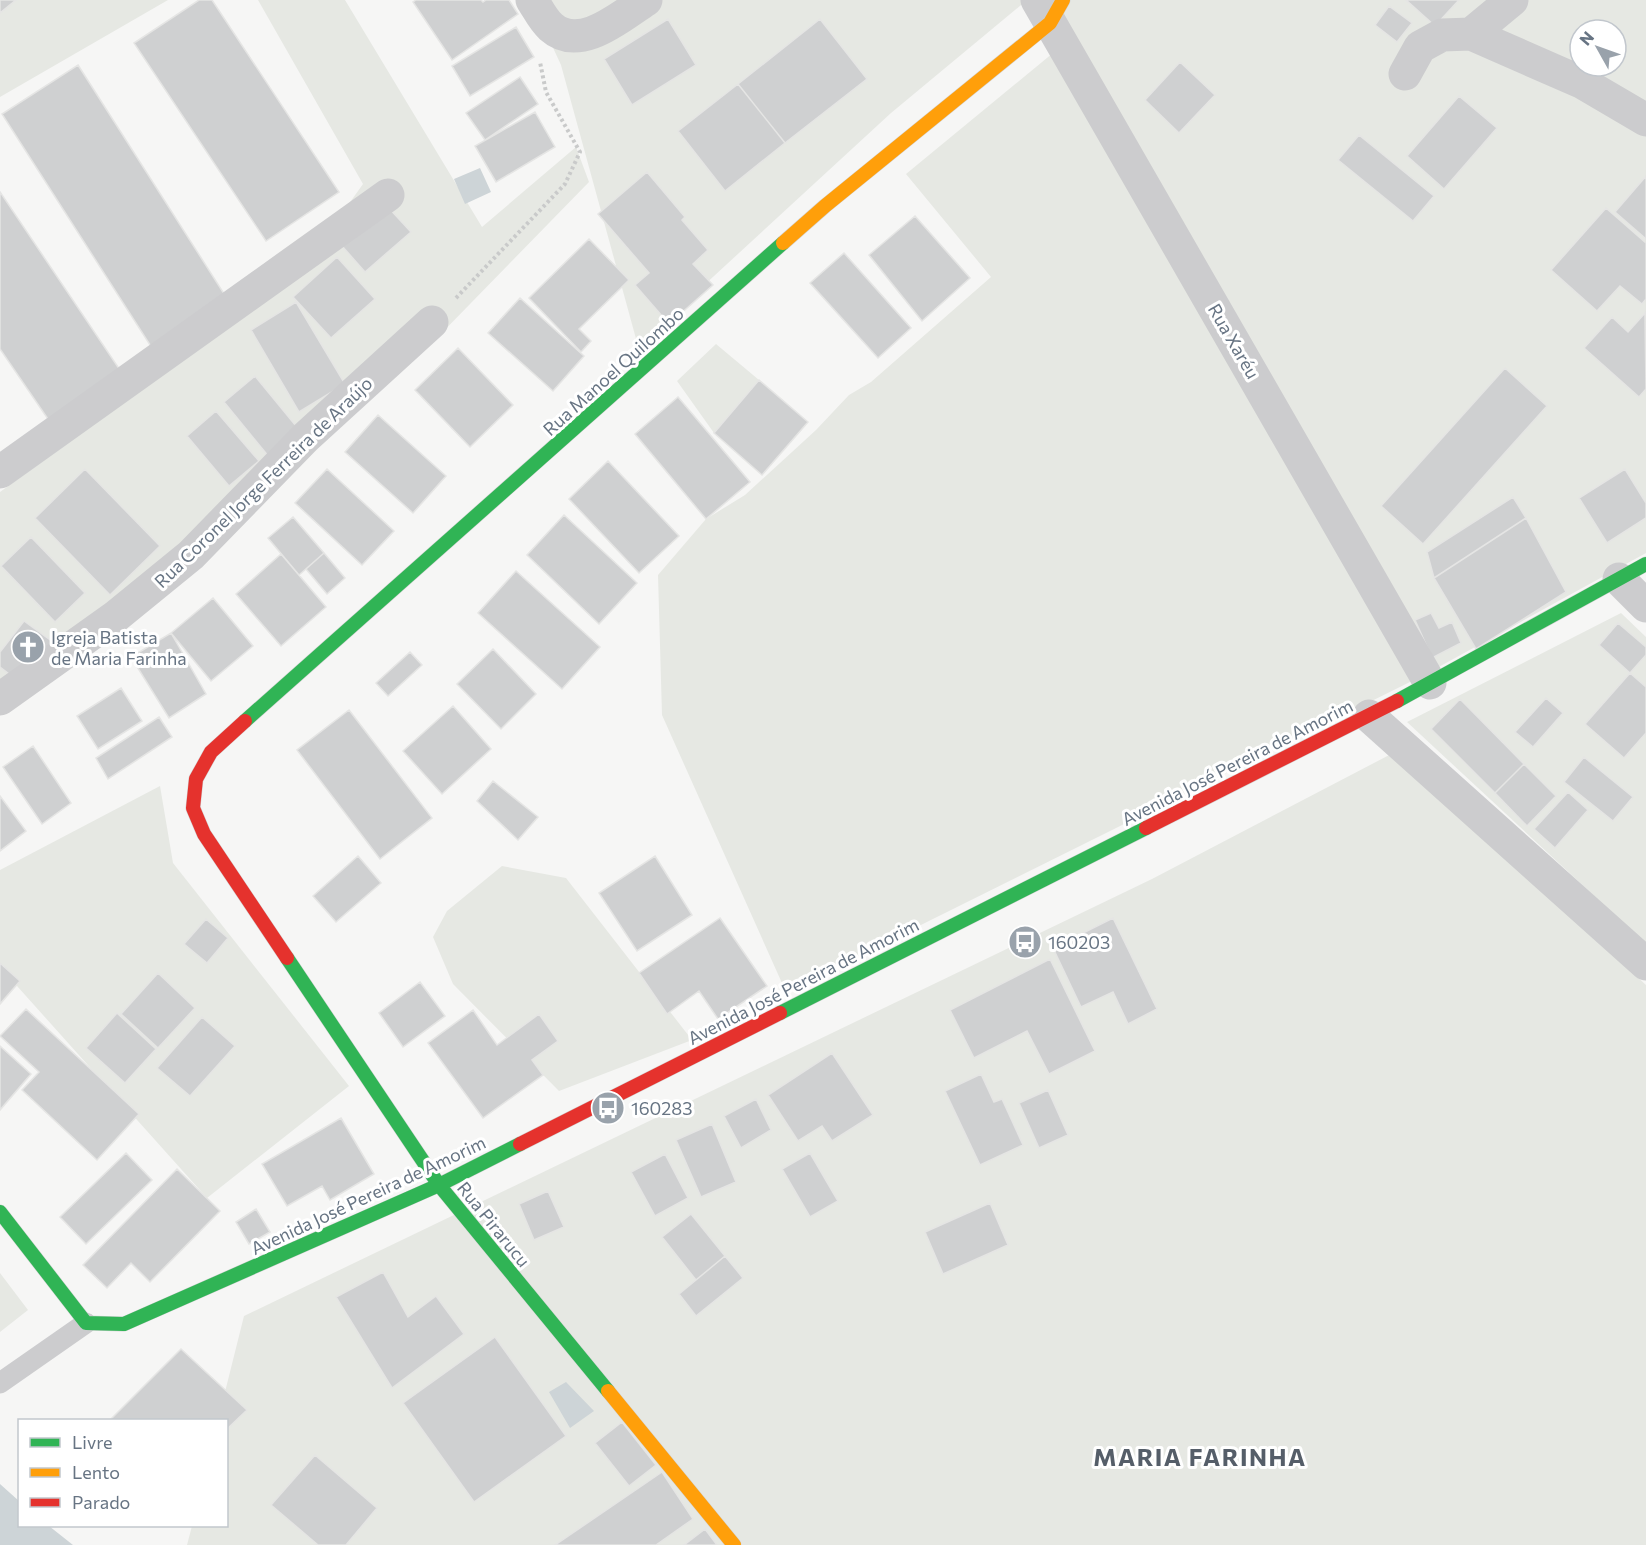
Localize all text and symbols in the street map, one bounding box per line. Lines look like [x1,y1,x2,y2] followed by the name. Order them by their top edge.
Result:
[1568,18,1628,78] north arrow
[1575,27,1597,49] text: N
[1204,300,1264,382] street label: Rua Xaréu
[538,302,688,440] street label: Rua Manoel Quilombo
[150,372,376,592] street label: Rua Coronel Jorge Ferreira de Araújo
[51,626,187,669] place label: Igreja Batista de Maria Farinha
[10,629,46,665] church icon: Igreja Batista de Maria Farinha
[1118,694,1356,830] street label: Avenida José Pereira de Amorim
[684,913,922,1049] street label: Avenida José Pereira de Amorim
[1007,924,1043,960] bus stop icon: 160203
[1048,931,1110,953] place label: 160203
[590,1090,626,1126] bus stop icon: 160283
[631,1097,692,1119] place label: 160283
[247,1131,489,1259] street label: Avenida José Pereira de Amorim
[453,1177,535,1271] street label: Rua Pirarucu
[18,1419,228,1527] legend
[72,1431,113,1453] text: Livre
[1093,1442,1307,1471] district label: MARIA FARINHA
[72,1461,120,1483] text: Lento
[72,1491,130,1513] text: Parado

